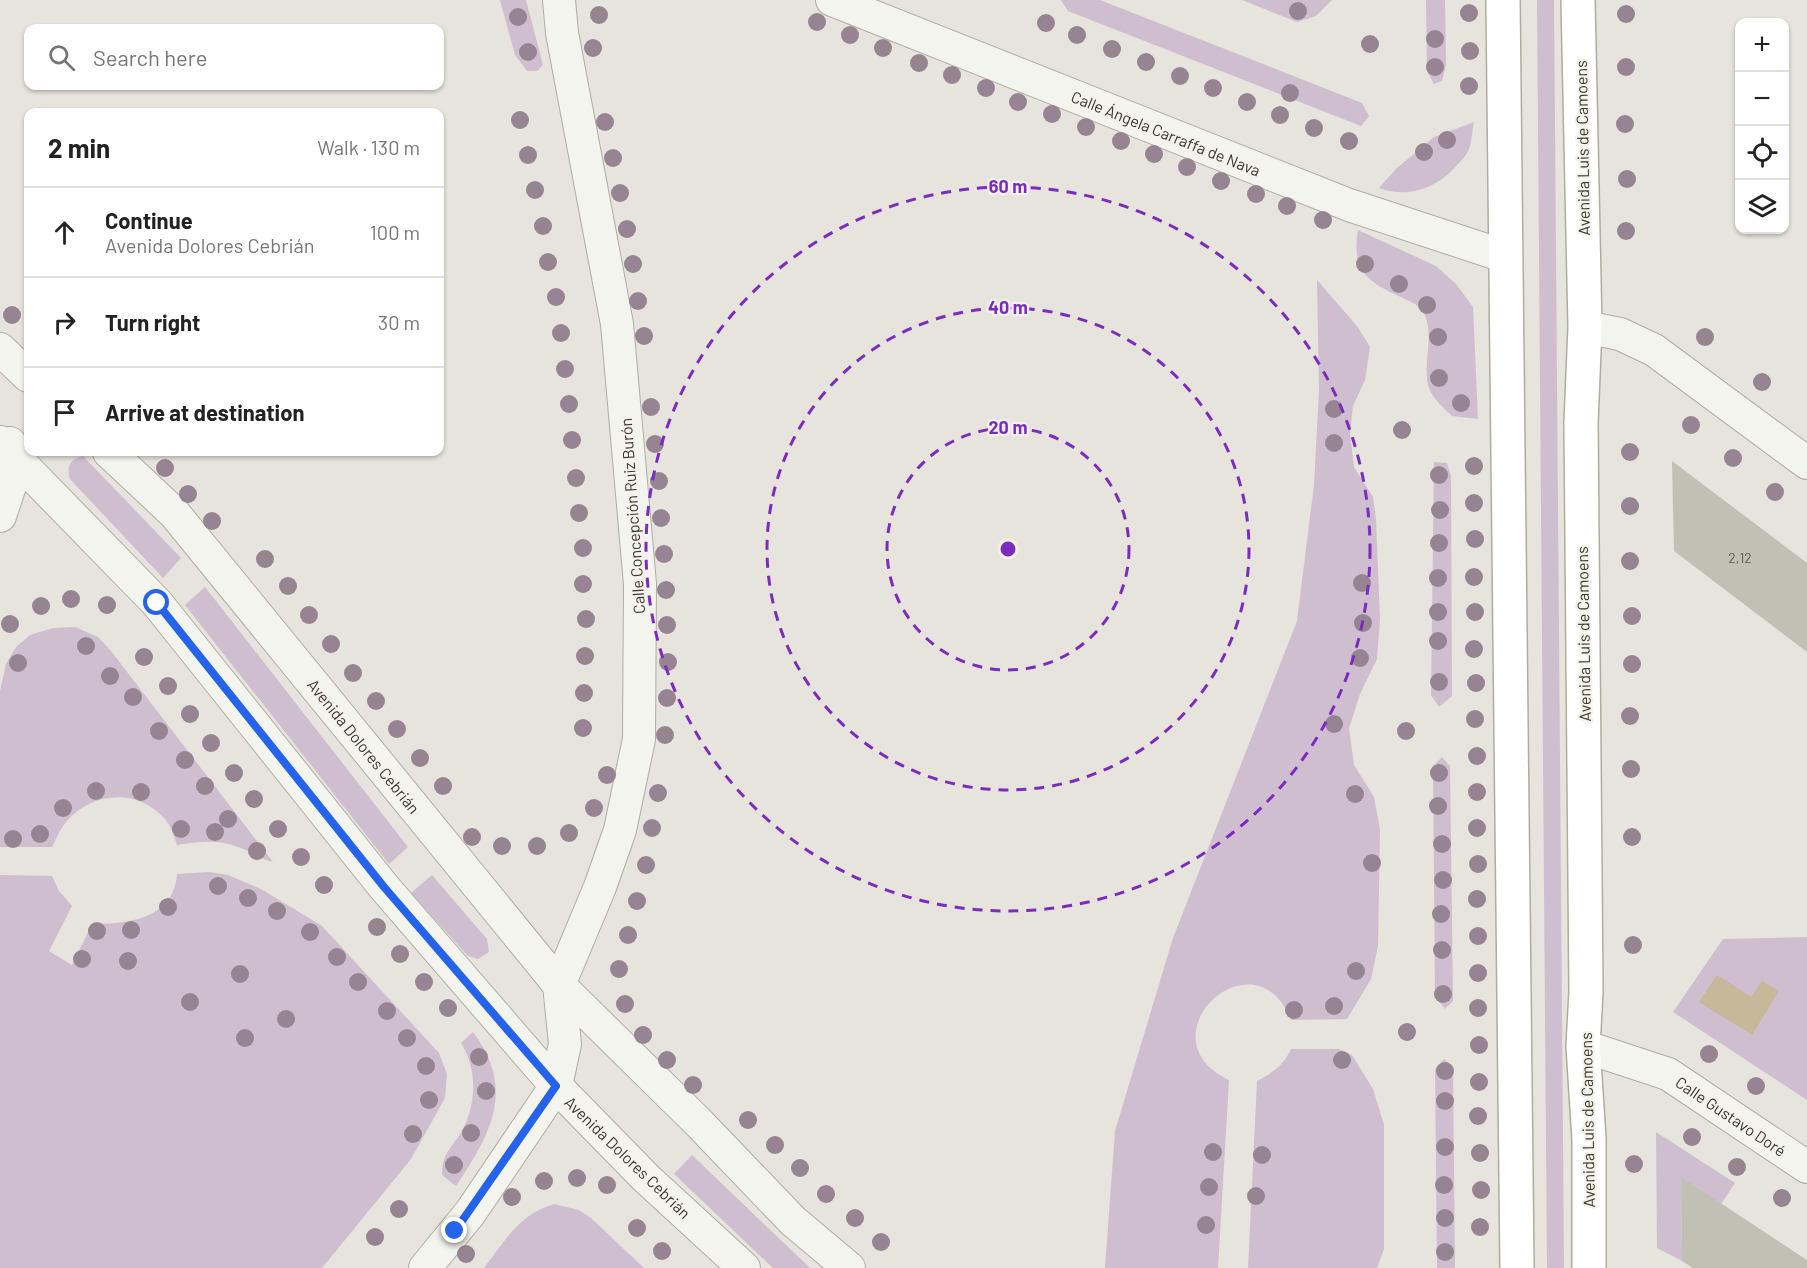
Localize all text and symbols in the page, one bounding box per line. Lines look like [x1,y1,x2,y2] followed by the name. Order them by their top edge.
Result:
[1735,18,1789,234] map controls
[1735,18,1789,72] button: +
[24,24,444,90] search box
[45,41,78,74] icon: search
[93,44,207,70] text: Search here
[1571,60,1593,236] street label: Avenida Luis de Camoens
[1735,72,1789,126] button: −
[1069,86,1263,180] street label: Calle Ángela Carraffa de Nava
[1735,126,1789,180] button: locate
[48,132,110,163] text: 2 min
[317,135,420,159] text: Walk · 130 m
[989,175,1027,197] text: 60 m
[1735,180,1789,234] button: layers
[105,207,193,233] text: Continue
[48,216,81,249] icon: ahead
[370,220,420,244] text: 100 m
[105,233,315,257] text: Avenida Dolores Cebrián
[988,296,1028,318] text: 40 m
[48,306,81,339] icon: right
[105,309,200,335] text: Turn right
[378,310,420,334] text: 30 m
[48,396,81,429] icon: arrive
[105,399,304,425] text: Arrive at destination
[989,416,1027,438] text: 20 m
[616,417,648,615] street label: Calle Concepción Ruiz Burón
[998,539,1018,559] centre of rings
[1572,546,1594,722] street label: Avenida Luis de Camoens
[1728,549,1752,566] house number: 2,12
[143,589,169,615] route start
[304,675,424,817] street label: Avenida Dolores Cebrián
[1576,1032,1598,1208] street label: Avenida Luis de Camoens
[1672,1072,1790,1160] street label: Calle Gustavo Doré
[561,1092,695,1222] street label: Avenida Dolores Cebrián
[441,1217,467,1243] route end

